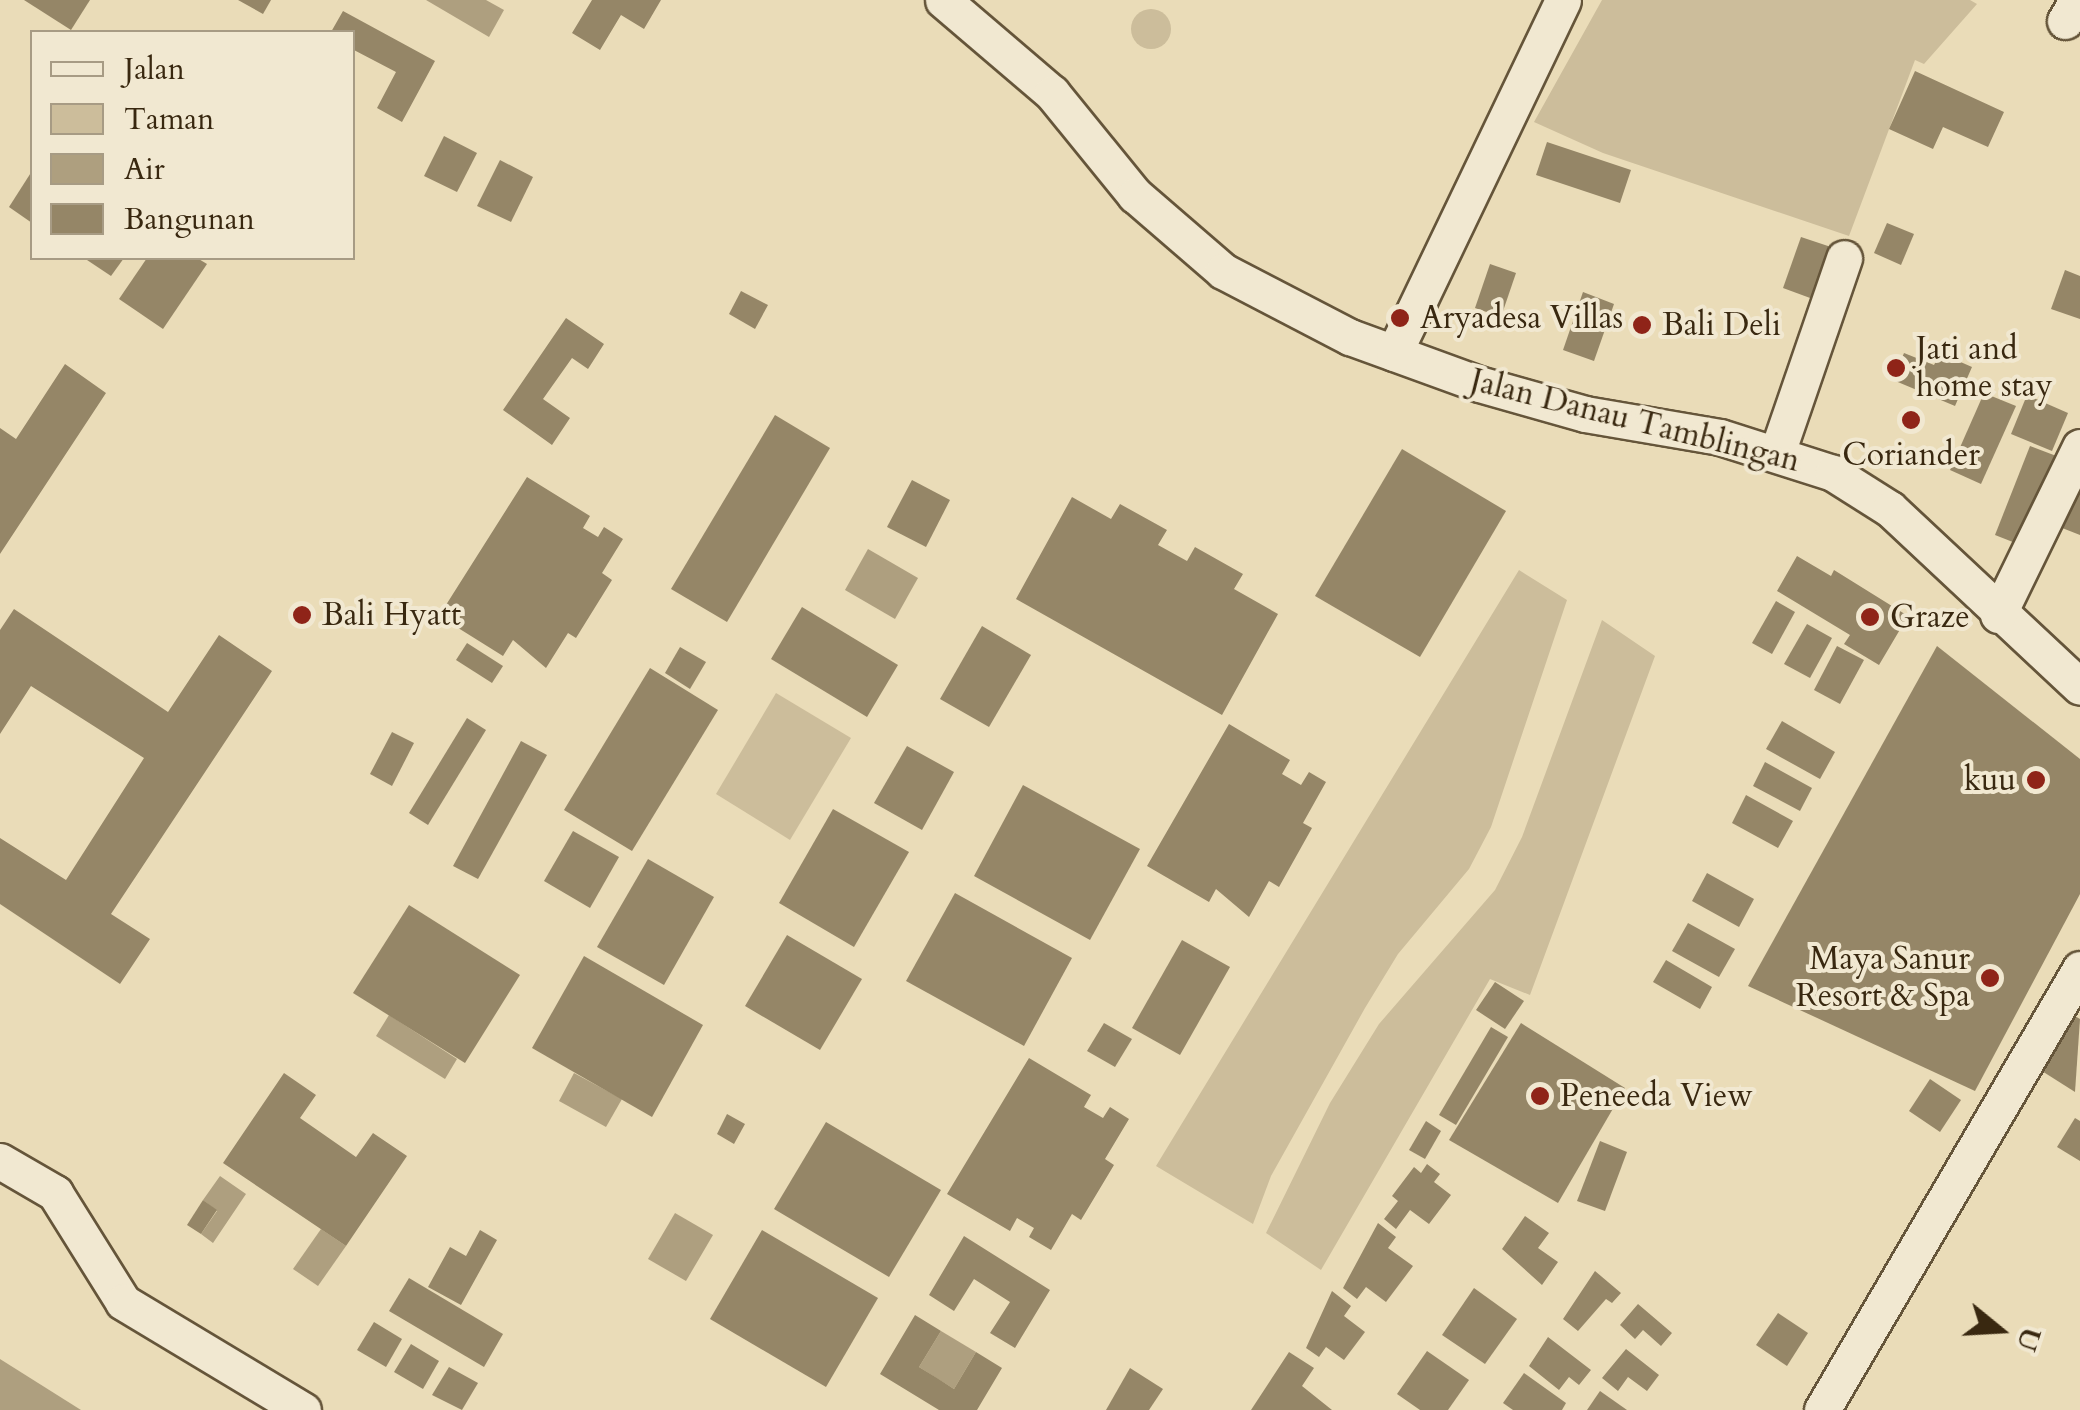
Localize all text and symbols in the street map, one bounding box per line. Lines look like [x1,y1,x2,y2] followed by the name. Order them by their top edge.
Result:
[30,30,355,260] legend
[124,49,185,90] text: Jalan
[124,99,214,140] text: Taman
[124,149,165,190] text: Air
[124,199,255,240] text: Bangunan
[1420,299,1623,337] place label: Aryadesa Villas
[1662,306,1781,344] place label: Bali Deli
[1389,307,1411,329] marker: Aryadesa Villas
[1631,314,1653,336] marker: Bali Deli
[1916,331,2053,406] place label: Jati and home stay
[1885,357,1907,379] marker: Jati and home stay
[1466,361,1804,481] street label: Jalan Danau Tamblingan
[1900,409,1922,431] marker: Coriander
[1842,436,1980,474] place label: Coriander
[322,596,461,634] place label: Bali Hyatt
[1890,598,1970,636] place label: Graze
[291,604,313,626] marker: Bali Hyatt
[1859,606,1881,628] marker: Graze
[1964,761,2016,799] place label: kuu
[2025,769,2047,791] marker: kuu
[1796,941,1970,1016] place label: Maya Sanur Resort & Spa
[1979,967,2001,989] marker: Maya Sanur Resort & Spa
[1560,1077,1753,1115] place label: Peneeda View
[1529,1085,1551,1107] marker: Peneeda View
[1950,1280,2050,1380] north arrow
[2007,1323,2050,1356] text: U

